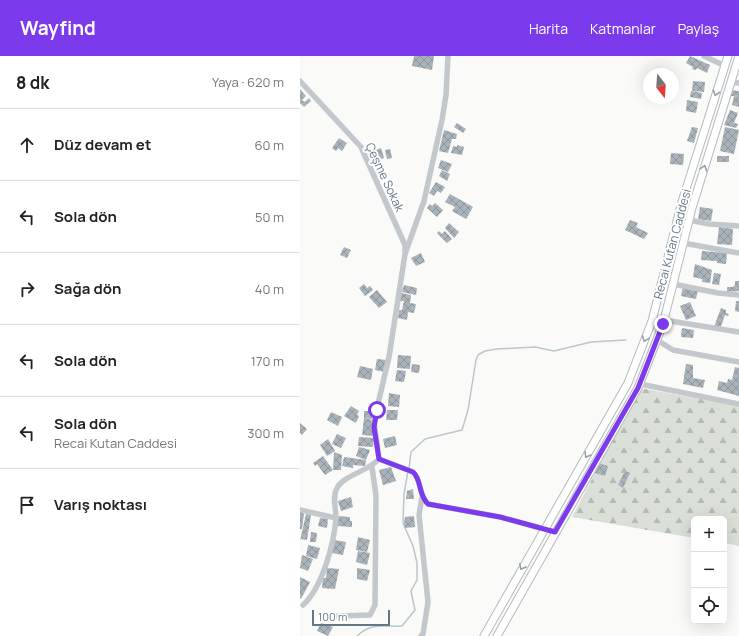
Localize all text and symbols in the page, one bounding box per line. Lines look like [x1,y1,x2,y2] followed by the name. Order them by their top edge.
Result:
[20,15,96,41] text: Wayfind
[529,19,568,38] text: Harita
[590,19,656,38] text: Katmanlar
[678,19,719,38] text: Paylaş
[643,68,679,104] north arrow
[16,71,49,94] text: 8 dk
[212,73,284,91] text: Yaya · 620 m
[712,89,721,96] one-way arrow
[16,134,38,156] icon: ahead
[54,134,151,155] text: Düz devam et
[254,136,284,154] text: 60 m
[362,140,409,215] street label: Çeşme Sokak
[699,165,708,172] one-way arrow
[649,187,695,301] street label: Recai Kutan Caddesi
[16,206,38,228] icon: left
[54,206,117,227] text: Sola dön
[255,208,284,226] text: 50 m
[16,278,38,300] icon: right
[54,278,121,299] text: Sağa dön
[255,280,284,298] text: 40 m
[654,315,672,333] route end
[642,335,650,342] one-way arrow
[16,350,38,372] icon: left
[54,350,117,371] text: Sola dön
[251,352,284,370] text: 170 m
[368,401,386,419] route start
[54,413,117,434] text: Sola dön
[16,422,38,444] icon: left
[247,424,284,442] text: 300 m
[54,434,177,452] text: Recai Kutan Caddesi
[585,451,592,458] one-way arrow
[16,494,38,516] icon: arrive
[54,494,147,515] text: Varış noktası
[691,516,727,624] map controls
[691,516,727,552] button: +
[691,552,727,588] button: −
[520,563,527,571] one-way arrow
[691,588,727,624] button: locate
[312,608,390,627] scale bar
[318,609,347,624] text: 100 m

